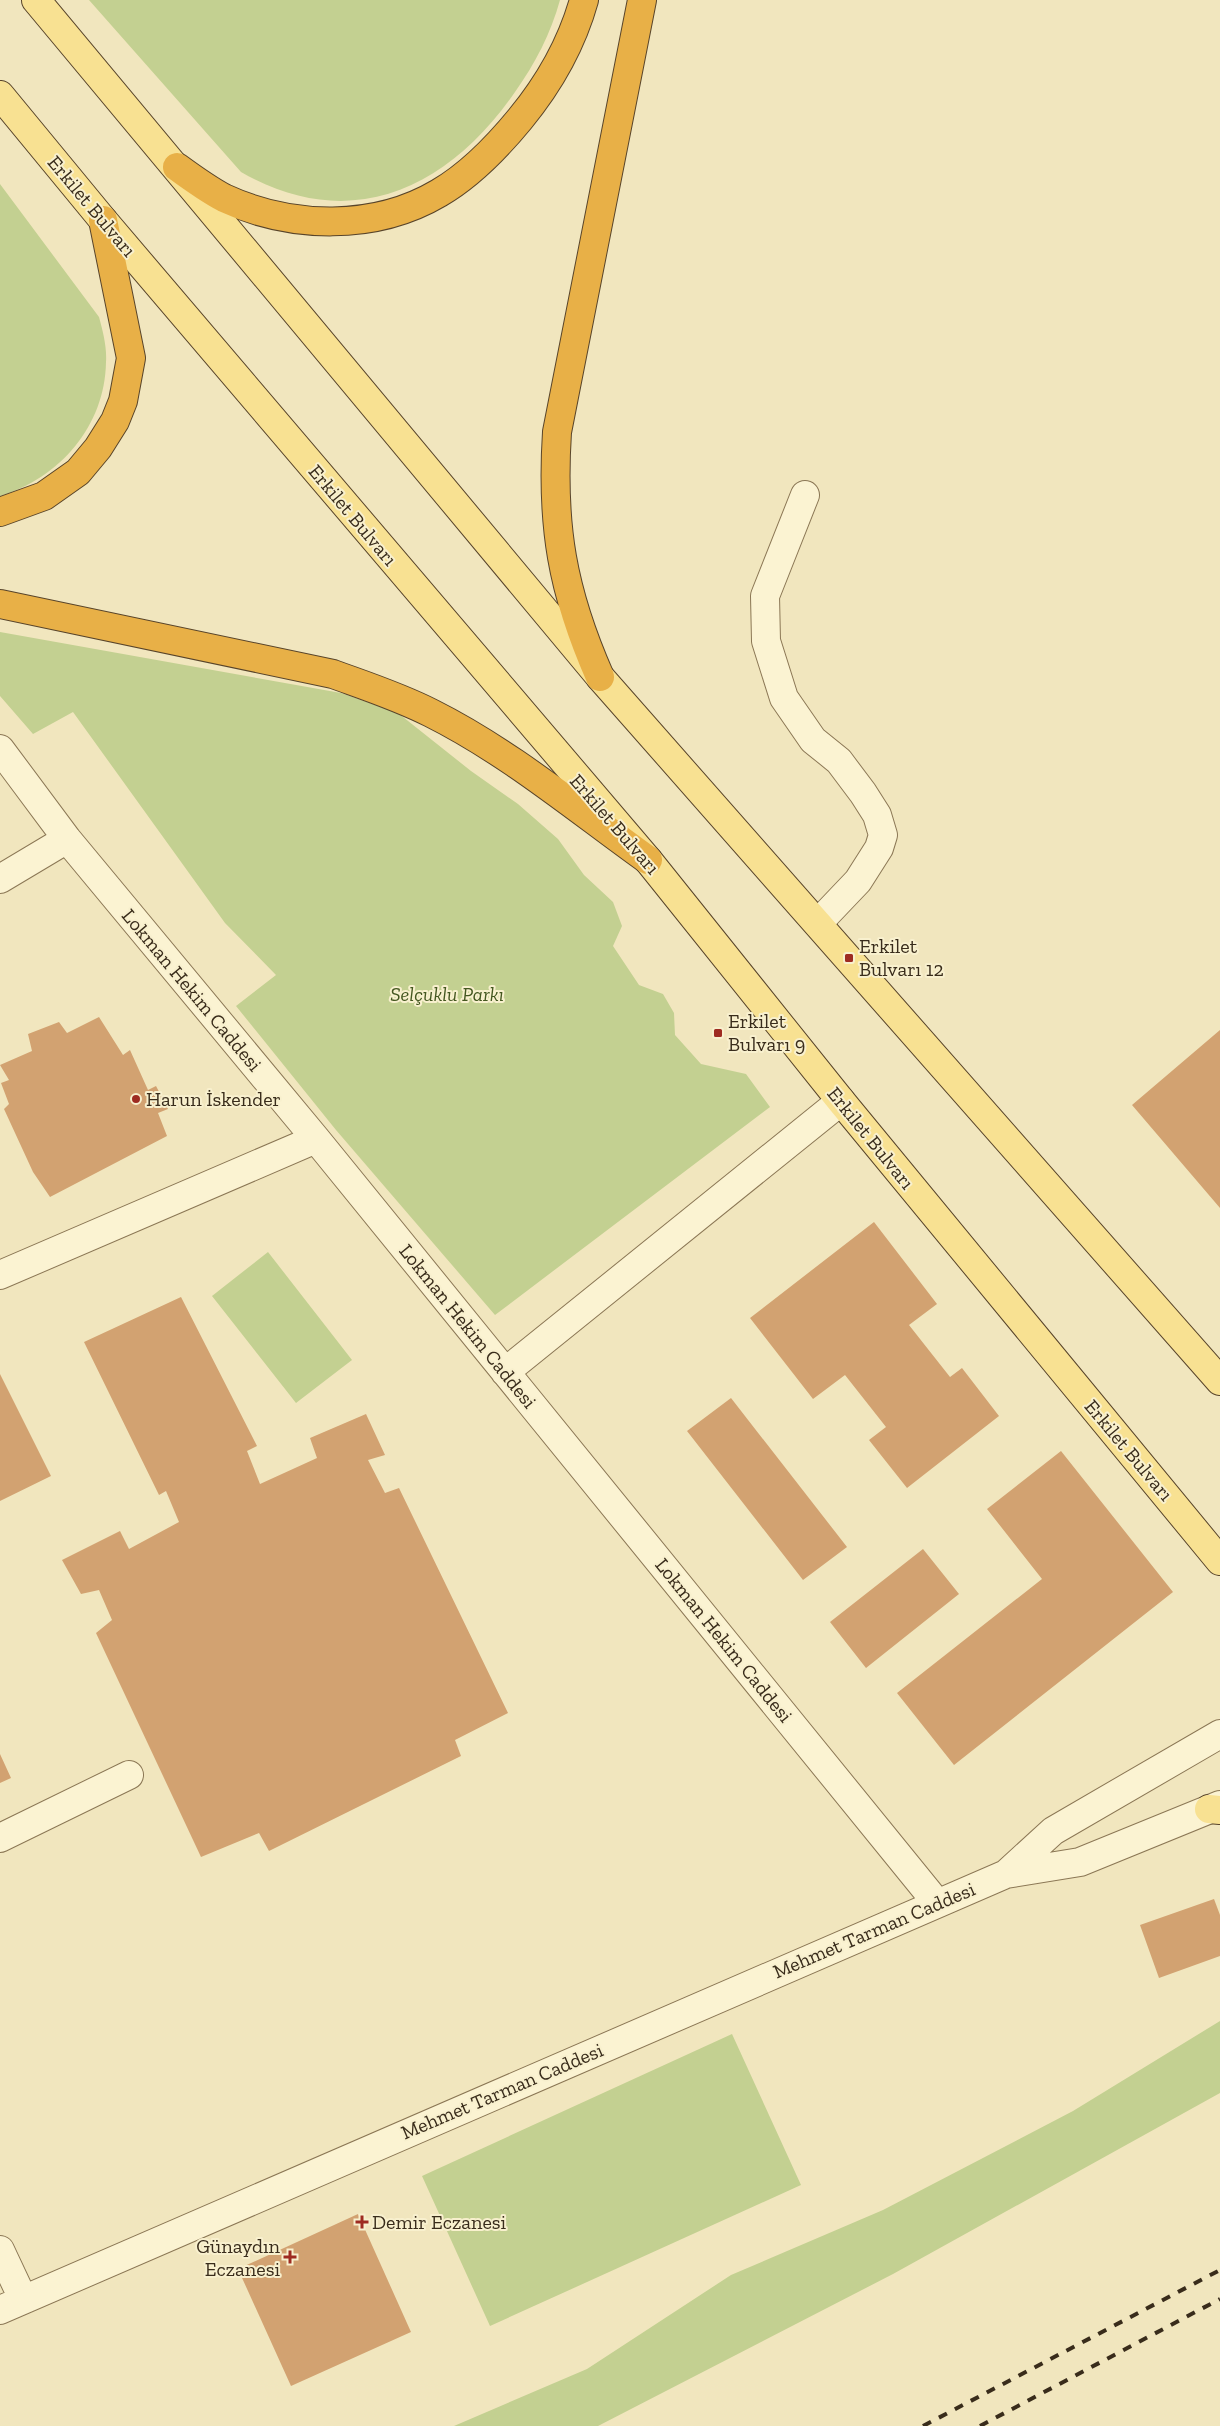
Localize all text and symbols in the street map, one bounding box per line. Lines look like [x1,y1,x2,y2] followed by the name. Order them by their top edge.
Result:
[43,150,142,262] street label: Erkilet Bulvarı
[304,459,403,571] street label: Erkilet Bulvarı
[565,769,665,879] street label: Erkilet Bulvarı
[117,904,267,1076] street label: Lokman Hekim Caddesi
[859,934,944,981] place label: Erkilet Bulvarı 12
[843,952,855,964] marker: Erkilet Bulvarı 12
[390,982,504,1006] park label: Selçuklu Parkı
[728,1009,805,1056] place label: Erkilet Bulvarı 9
[712,1027,724,1039] marker: Erkilet Bulvarı 9
[822,1082,920,1194] street label: Erkilet Bulvarı
[146,1087,281,1111] place label: Harun İskender
[130,1093,142,1105] marker: Harun İskender
[394,1239,542,1413] street label: Lokman Hekim Caddesi
[1080,1394,1179,1506] street label: Erkilet Bulvarı
[650,1553,798,1727] street label: Lokman Hekim Caddesi
[769,1876,979,1983] street label: Mehmet Tarman Caddesi
[397,2037,607,2144] street label: Mehmet Tarman Caddesi
[372,2210,507,2234] place label: Demir Eczanesi
[356,2216,368,2228] marker: Demir Eczanesi
[196,2234,281,2281] place label: Günaydın Eczanesi
[284,2251,296,2263] marker: Günaydın Eczanesi

